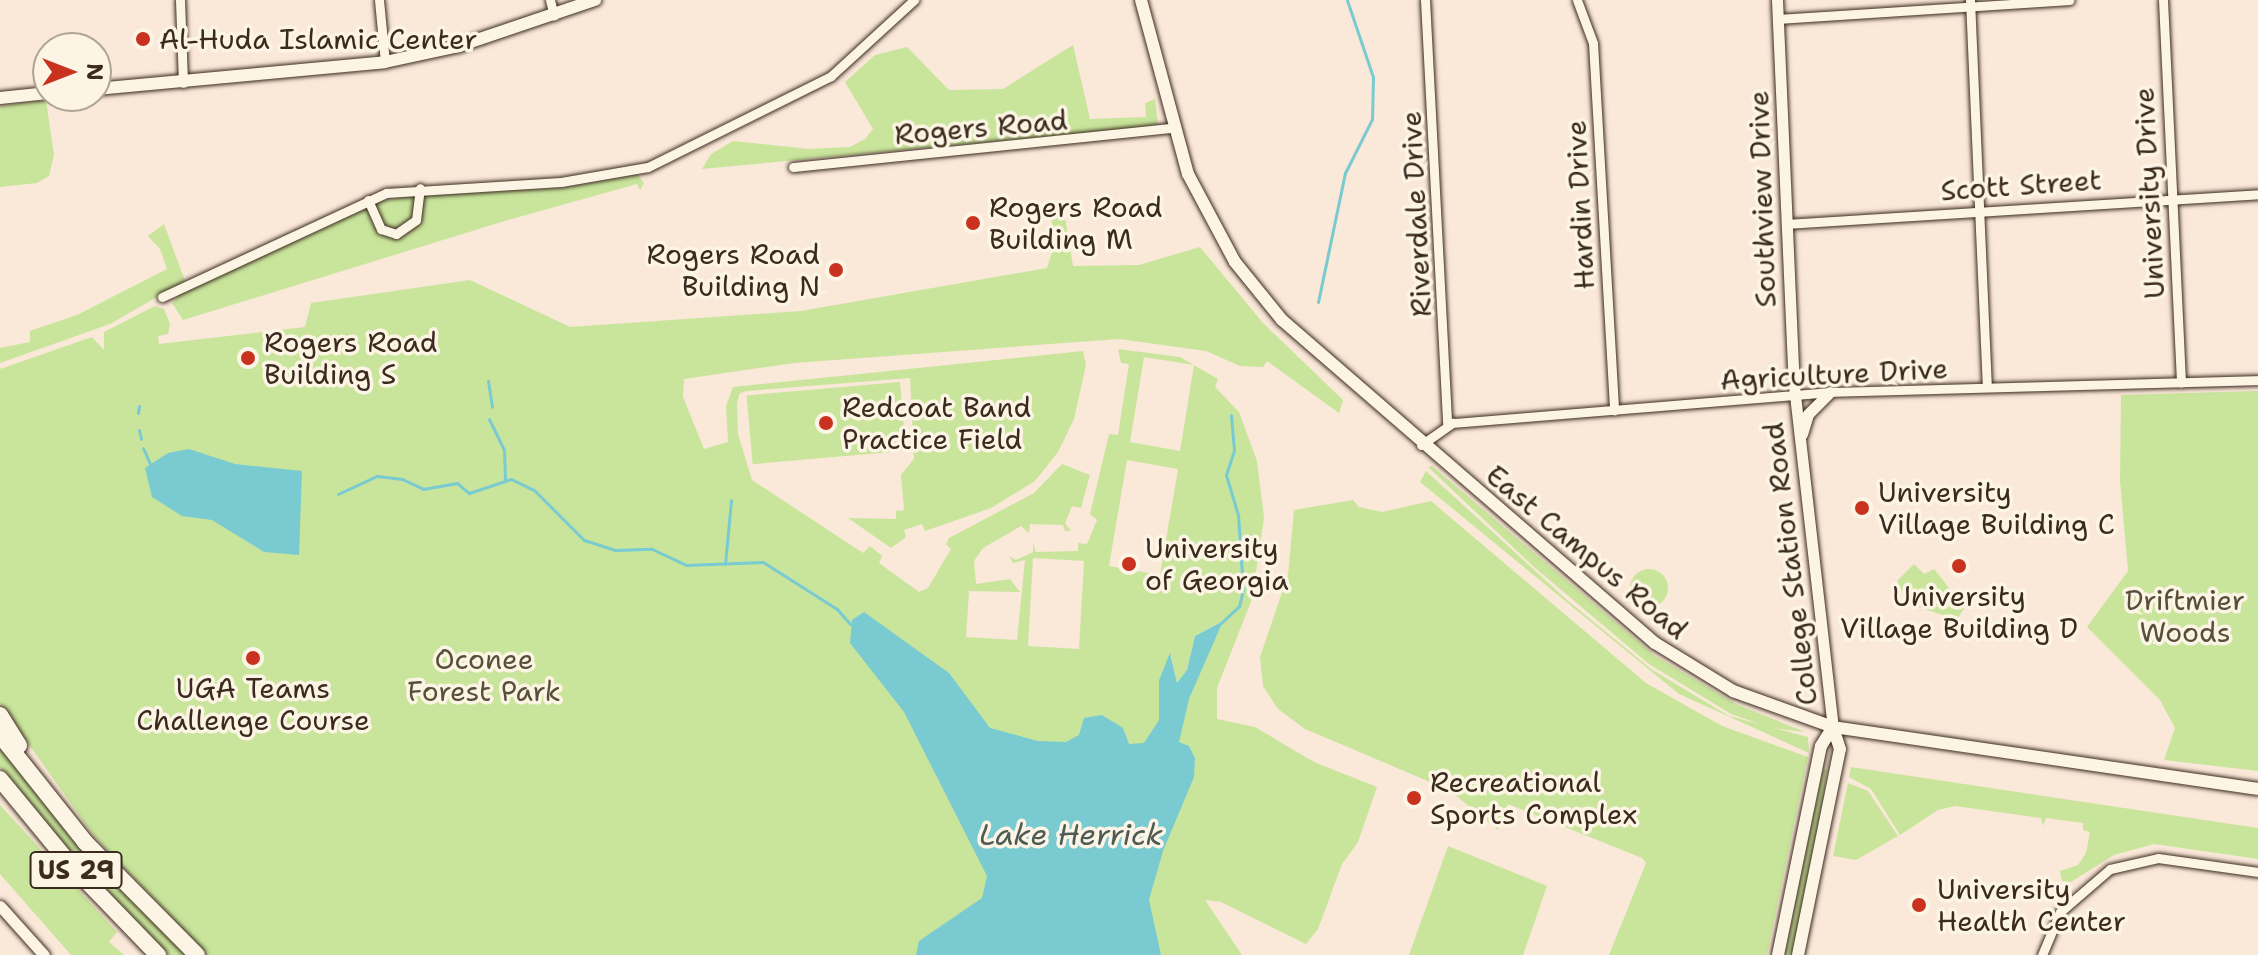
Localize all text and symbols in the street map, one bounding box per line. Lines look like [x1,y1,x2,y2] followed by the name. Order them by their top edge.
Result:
[159,22,477,56] place label: Al-Huda Islamic Center
[134,30,152,48] marker: Al-Huda Islamic Center
[32,32,112,112] north arrow
[80,63,109,81] text: N
[2127,86,2171,300] street label: University Drive
[1741,90,1783,308] street label: Southview Drive
[893,103,1069,151] street label: Rogers Road
[1394,110,1438,318] street label: Riverdale Drive
[1559,119,1601,291] street label: Hardin Drive
[1939,163,2103,207] street label: Scott Street
[989,190,1163,256] place label: Rogers Road Building M
[964,214,982,232] marker: Rogers Road Building M
[646,237,820,303] place label: Rogers Road Building N
[827,261,845,279] marker: Rogers Road Building N
[264,325,438,391] place label: Rogers Road Building S
[239,349,257,367] marker: Rogers Road Building S
[1719,351,1949,397] street label: Agriculture Drive
[842,390,1031,456] place label: Redcoat Band Practice Field
[817,414,835,432] marker: Redcoat Band Practice Field
[1756,421,1824,707] street label: College Station Road
[1479,458,1695,646] street label: East Campus Road
[1878,475,2115,541] place label: University Village Building C
[1853,499,1871,517] marker: University Village Building C
[1145,531,1289,597] place label: University of Georgia
[1120,555,1138,573] marker: University of Georgia
[1950,557,1968,575] marker: University Village Building D
[1840,579,2078,645] place label: University Village Building D
[2125,583,2245,649] park label: Driftmier Woods
[407,642,561,708] park label: Oconee Forest Park
[244,649,262,667] marker: UGA Teams Challenge Course
[136,671,370,737] place label: UGA Teams Challenge Course
[1430,765,1637,831] place label: Recreational Sports Complex
[1405,789,1423,807] marker: Recreational Sports Complex
[979,817,1163,853] water label: Lake Herrick
[28,848,124,892] road number: US 29
[1937,872,2126,938] place label: University Health Center
[1908,894,1930,916] marker: University Health Center

